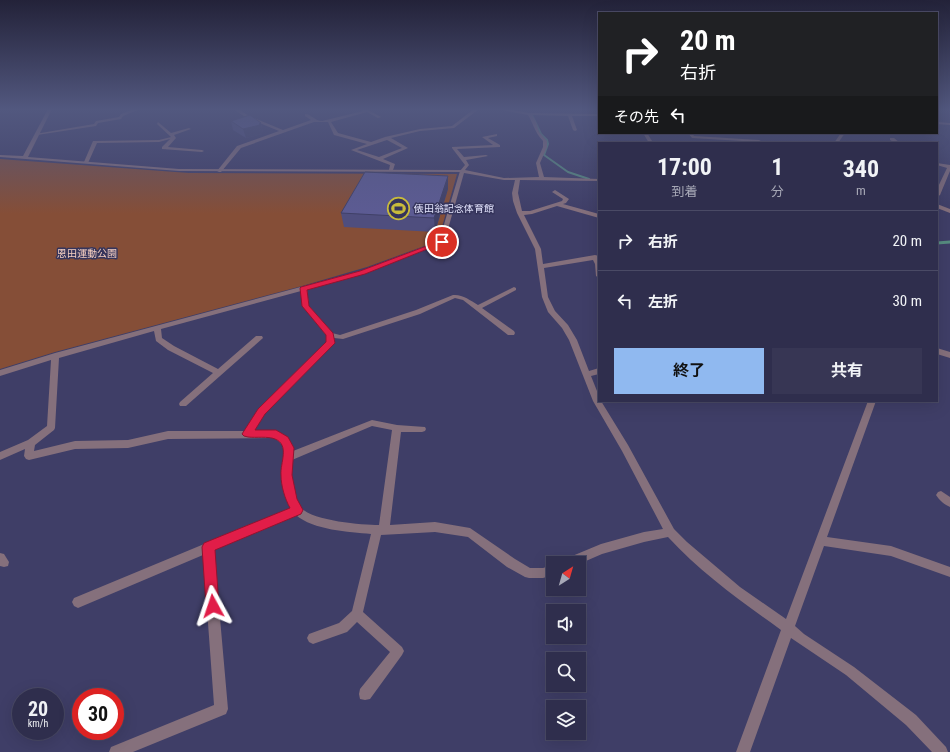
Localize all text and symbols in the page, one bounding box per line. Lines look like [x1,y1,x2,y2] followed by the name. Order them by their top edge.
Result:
[680,24,736,57] text: 20 m
[614,28,666,80] icon: right
[680,62,716,83] text: 右折
[667,104,689,126] icon: left
[614,108,659,126] text: その先
[657,153,712,181] text: 17:00
[771,153,783,181] text: 1
[843,155,879,183] text: 340
[856,183,866,198] text: m
[671,184,697,199] text: 到着
[771,184,784,199] text: 分
[385,195,411,221] sports icon: 俵田翁記念体育館
[413,203,494,214] place label: 俵田翁記念体育館
[425,225,459,259] pin
[614,230,636,252] icon: right
[431,231,453,253] icon: arrive
[892,232,922,250] text: 20 m
[648,233,678,251] text: 右折
[57,248,117,259] park label: 恩田運動公園
[614,290,636,312] icon: left
[892,292,922,310] text: 30 m
[648,293,678,311] text: 左折
[614,348,764,394] button: 終了
[772,348,922,394] button: 共有
[546,556,586,596] north arrow
[546,556,586,740] map controls
[192,585,234,627] position arrow
[546,604,586,644] button: sound
[546,652,586,692] button: search
[72,688,124,740] speed limit sign: 30
[28,697,48,721] text: 20
[546,700,586,740] button: layers
[28,718,48,729] text: km/h

